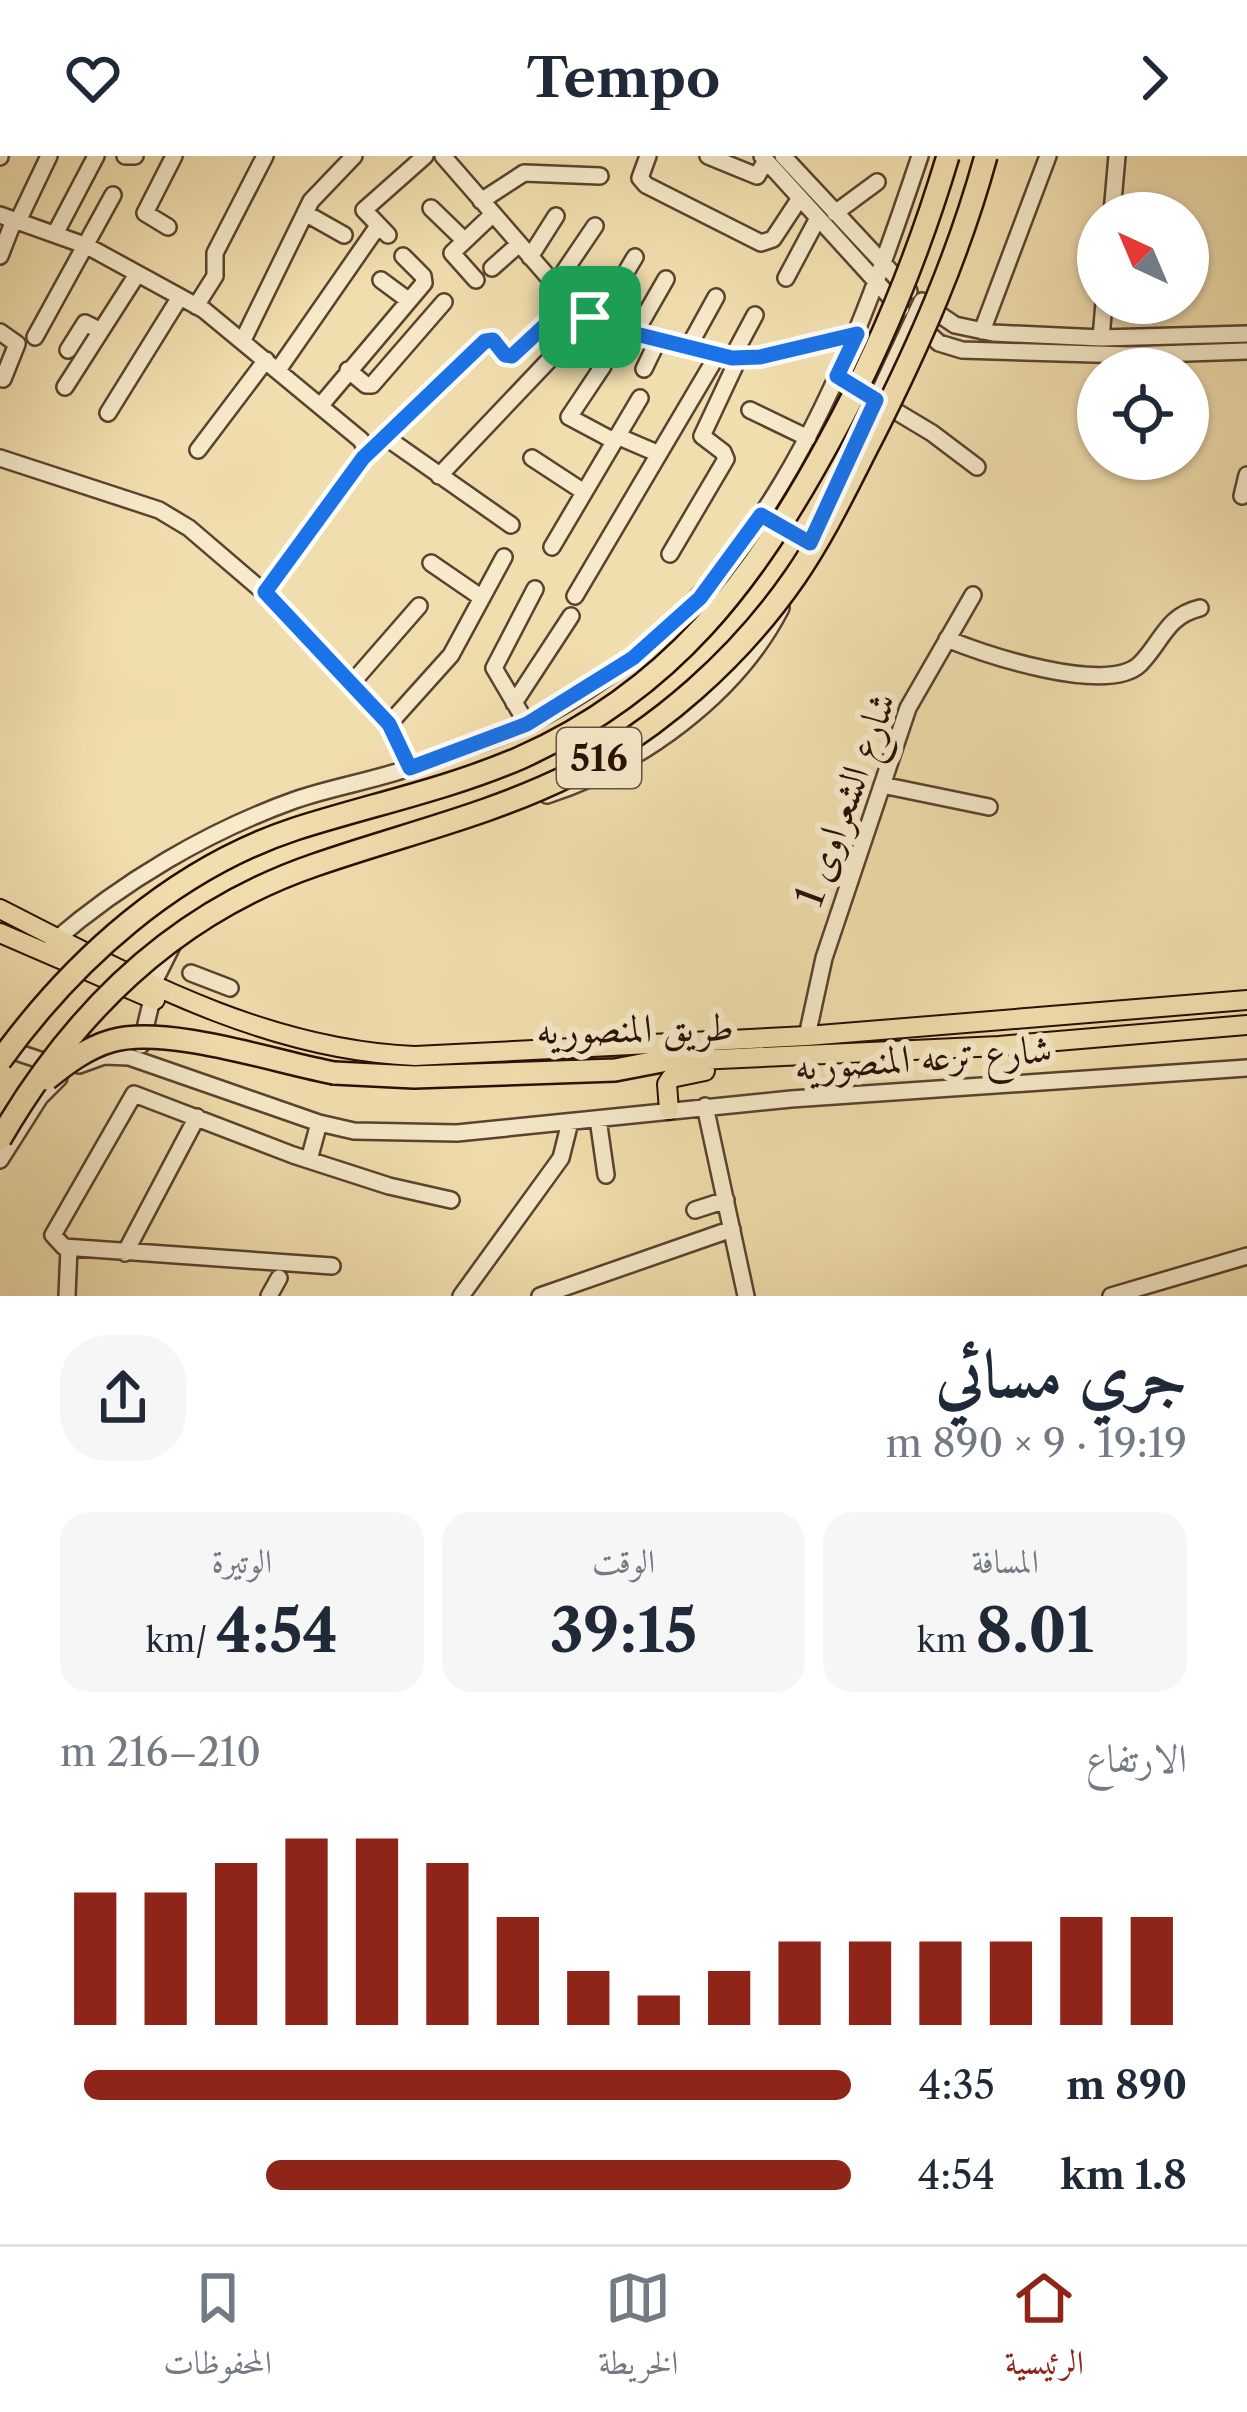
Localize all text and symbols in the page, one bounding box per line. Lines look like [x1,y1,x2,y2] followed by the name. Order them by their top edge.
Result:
[60,45,126,111] icon: heart
[527,45,720,111] text: Tempo
[1121,45,1187,111] icon: forward
[1077,192,1209,324] north arrow
[1077,192,1209,480] map controls
[539,266,641,368] pin
[557,284,623,350] icon: arrive
[1077,348,1209,480] button: locate
[784,686,914,915] street label: شارع الشعراوى 1
[557,728,641,788] road number: 516
[536,1002,734,1056] street label: طريق المنصوريه
[793,1024,1054,1099] street label: شارع ترعه المنصوريه
[935,1333,1187,1414] text: جري مسائي
[60,1335,186,1461] button: share
[886,1419,1187,1467] text: 19:19 · 9 × 890 m
[211,1541,272,1582] text: الوتيرة
[592,1541,655,1582] text: الوقت
[971,1541,1039,1582] text: المسافة
[216,1594,338,1668] text: 4:54
[550,1594,697,1668] text: 39:15
[975,1594,1094,1668] text: 8.01
[146,1620,216,1661] text: /km
[917,1620,975,1661] text: km
[60,1728,261,1776] text: 210–216 m
[1086,1734,1187,1782] text: الارتفاع
[919,2061,995,2109] text: 4:35
[1066,2061,1187,2109] text: 890 m
[918,2151,995,2199] text: 4:54
[1060,2151,1187,2199] text: 1.8 km
[163,2265,272,2395] tab: المحفوظات
[598,2265,678,2395] tab: الخريطة
[1005,2265,1084,2395] tab: الرئيسية

